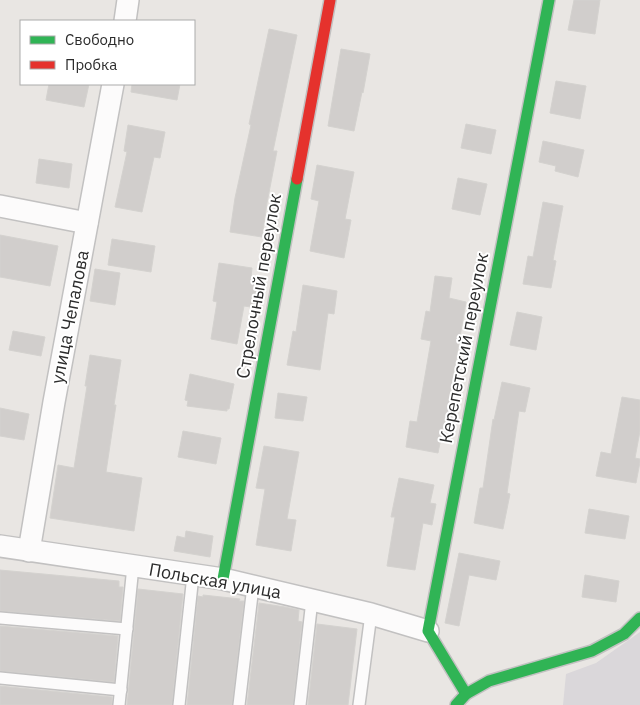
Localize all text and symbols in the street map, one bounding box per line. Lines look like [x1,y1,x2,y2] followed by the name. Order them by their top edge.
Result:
[20,20,195,85] legend
[65,30,134,49] text: Свободно
[65,55,117,74] text: Пробка
[231,191,286,380] street label: Стрелочный переулок
[45,248,94,386] street label: улица Чепалова
[434,251,493,445] street label: Керепетский переулок
[147,558,284,604] street label: Польская улица

